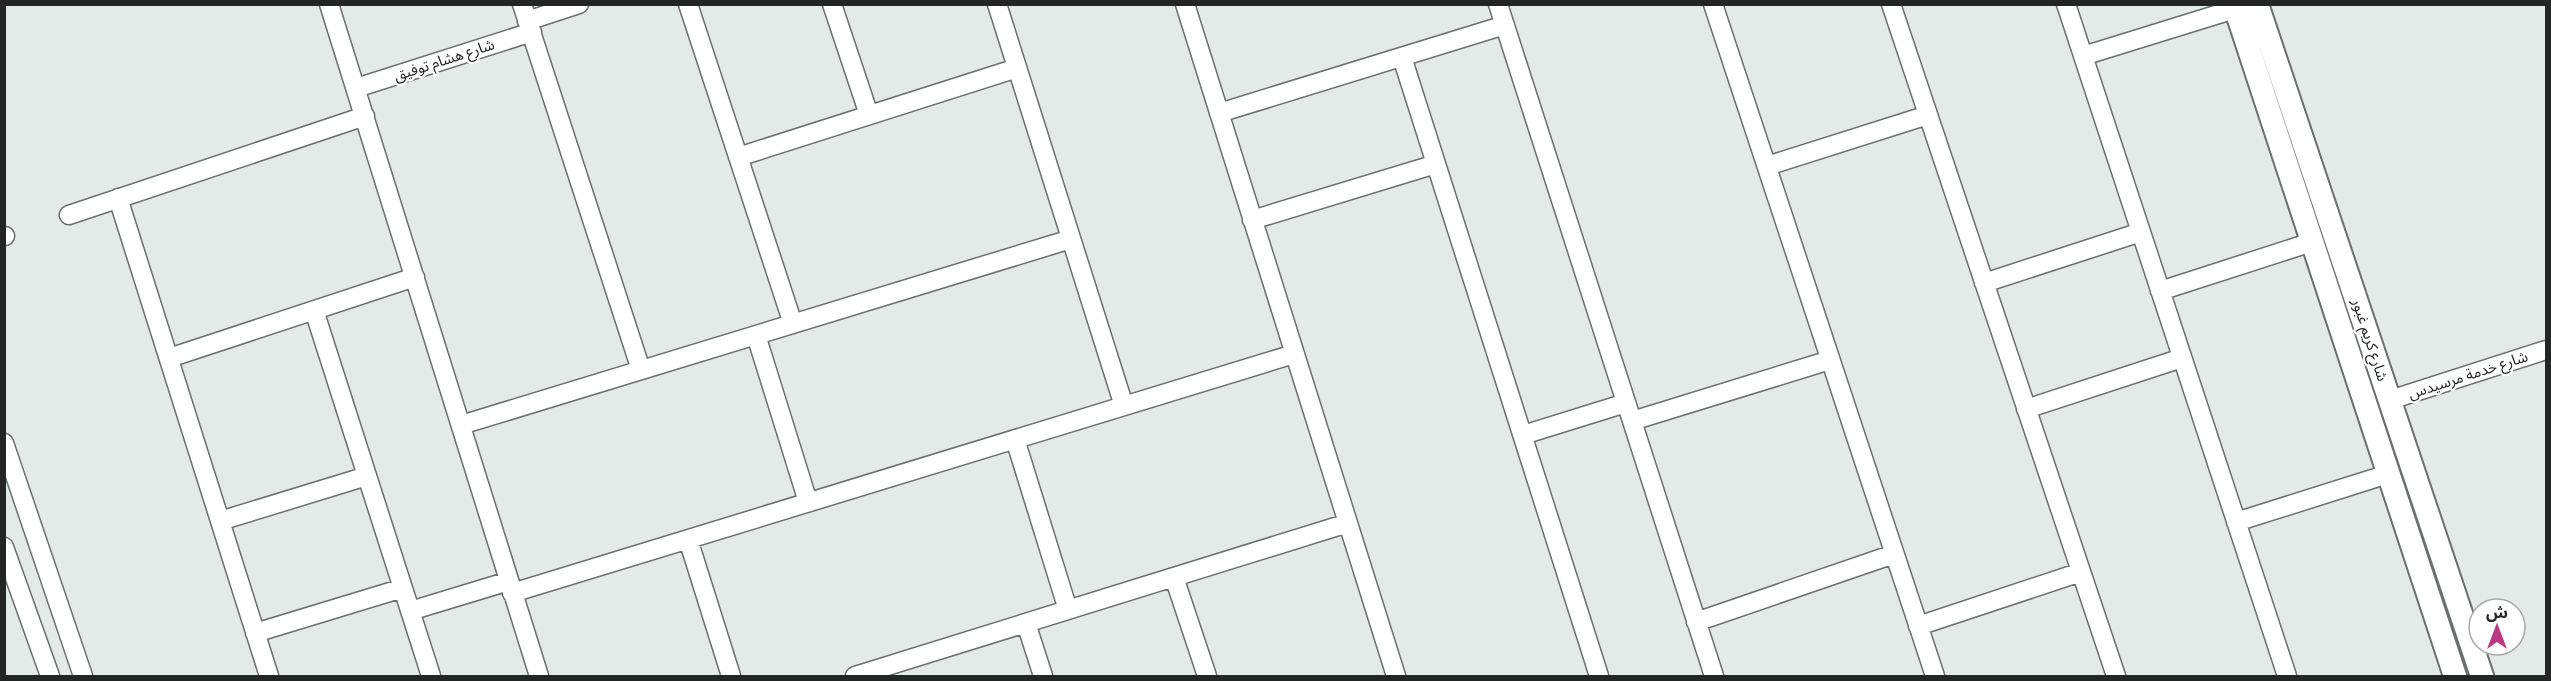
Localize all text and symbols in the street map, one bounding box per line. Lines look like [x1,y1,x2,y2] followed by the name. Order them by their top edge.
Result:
[391,35,498,88] street label: شارع هشام توفيق
[2345,296,2392,385] street label: شارع كريم غبور
[2406,347,2531,406] street label: شارع خدمة مرسيدس
[2467,597,2527,657] north arrow
[2486,603,2508,623] text: ش

